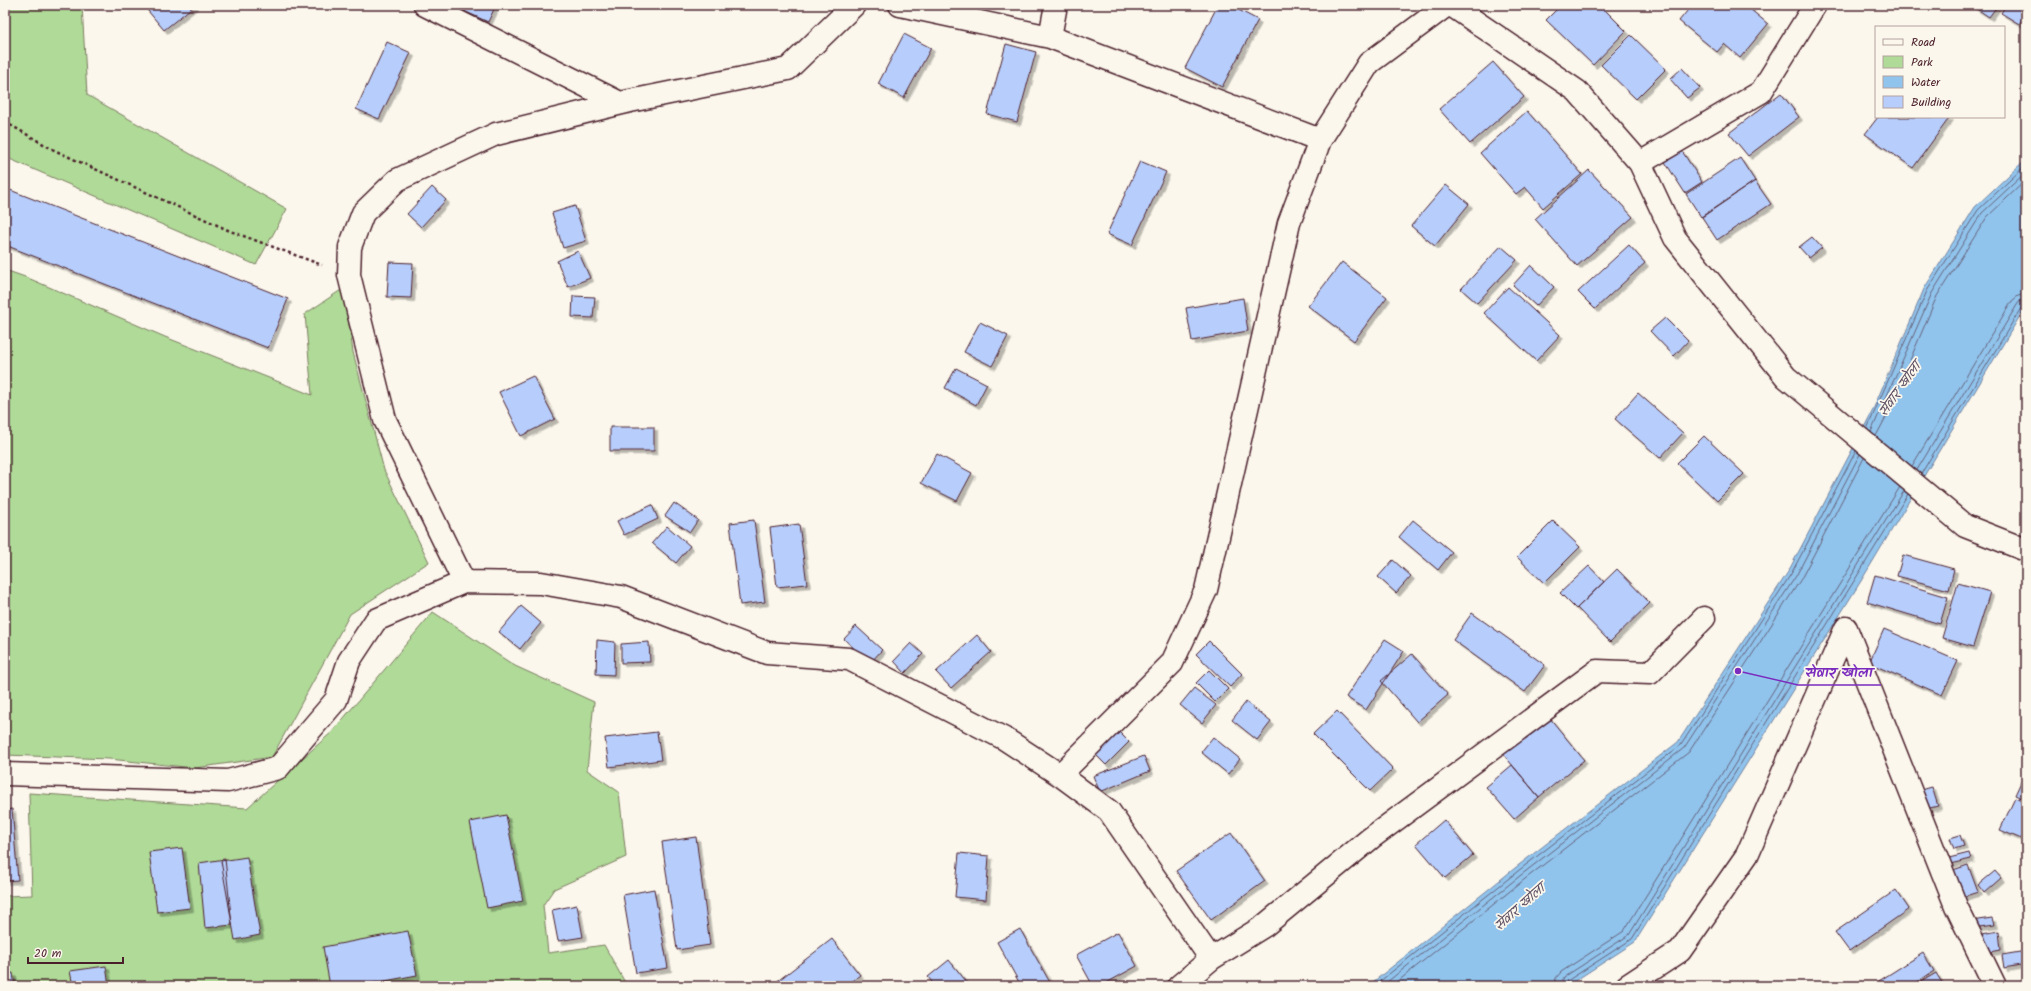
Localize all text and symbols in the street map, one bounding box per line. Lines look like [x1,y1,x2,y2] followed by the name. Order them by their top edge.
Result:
[1875,26,2005,118] legend
[1911,33,1936,52] text: Road
[1911,53,1933,72] text: Park
[1911,73,1941,92] text: Water
[1911,93,1951,112] text: Building
[1873,354,1930,421] water label: सेवार खोला
[1798,659,1881,685] callout: सेवार खोला
[1805,662,1875,684] text: सेवार खोला
[1489,875,1554,937] water label: सेवार खोला
[28,939,123,965] scale bar
[34,944,62,963] text: 20 m

